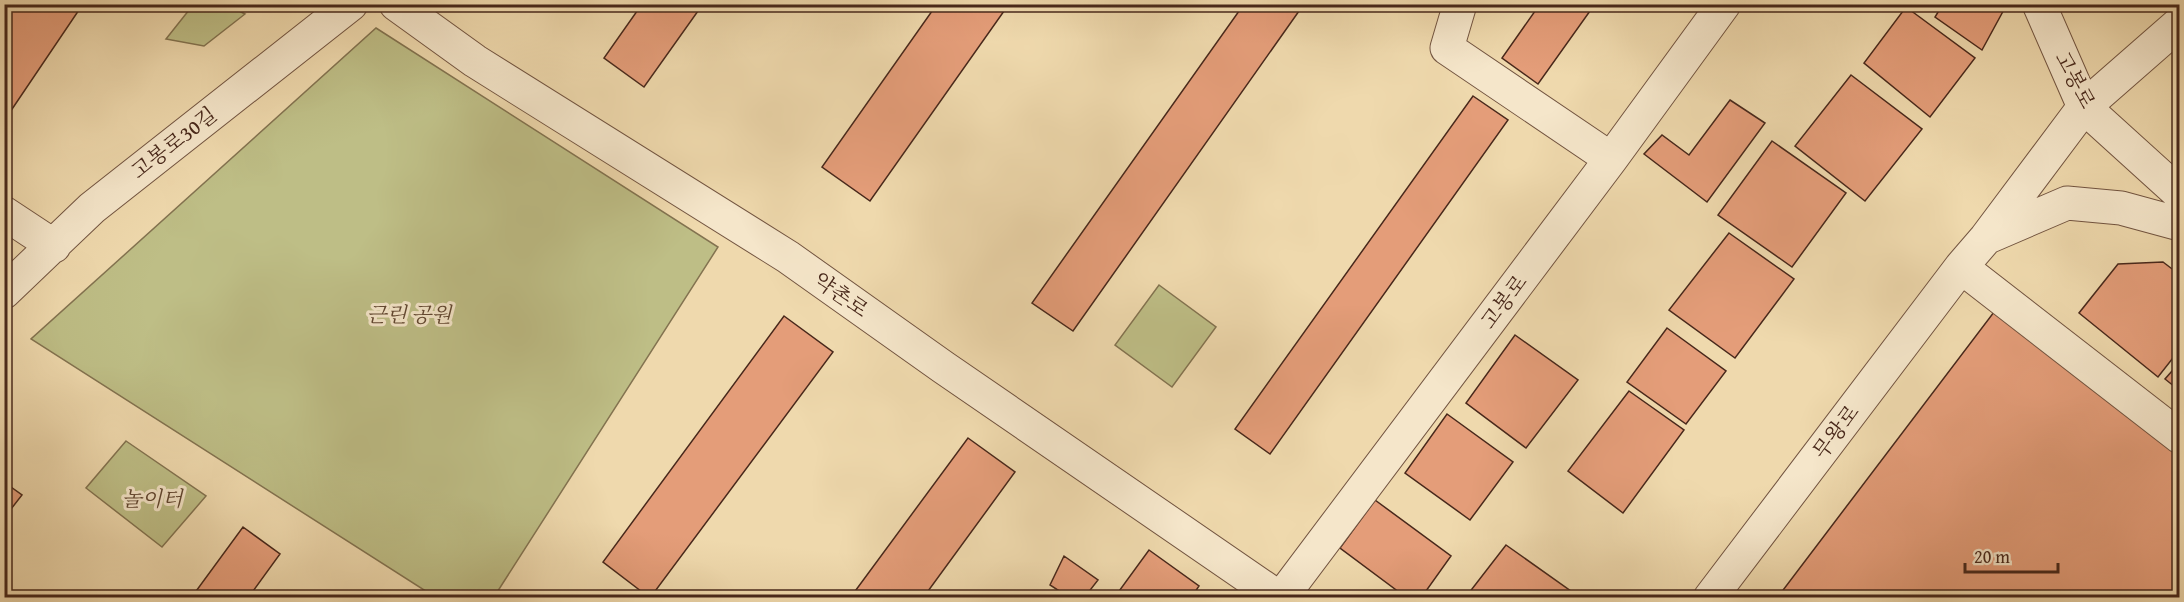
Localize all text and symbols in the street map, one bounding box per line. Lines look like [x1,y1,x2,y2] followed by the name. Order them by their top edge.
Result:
[2047,46,2103,114] street label: 고봉로
[124,99,223,186] street label: 고봉로30길
[807,264,875,325] street label: 약촌로
[1473,268,1534,335] street label: 고봉로
[366,299,453,330] park label: 근린 공원
[1805,398,1866,465] street label: 무왕로
[122,483,184,514] park label: 놀이터
[1965,536,2058,574] scale bar
[1974,543,2010,570] text: 20 m

